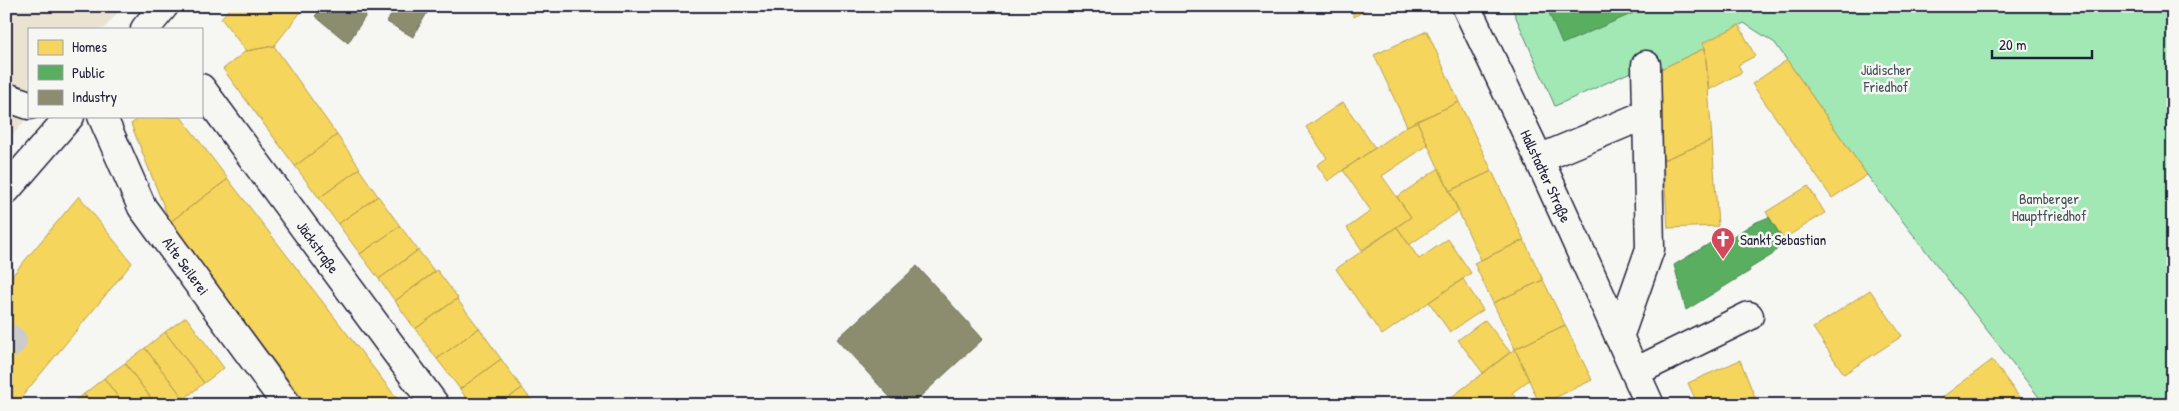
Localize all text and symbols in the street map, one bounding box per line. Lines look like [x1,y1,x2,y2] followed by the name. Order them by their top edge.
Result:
[28,28,202,118] legend
[1992,28,2092,60] scale bar
[1999,34,2026,55] text: 20 m
[72,36,107,57] text: Homes
[1861,59,1911,97] park label: Jüdischer Friedhof
[72,62,105,83] text: Public
[72,86,117,107] text: Industry
[1515,126,1577,226] street label: Hallstadter Straße
[2012,188,2087,226] park label: Bamberger Hauptfriedhof
[292,217,344,277] street label: Jäckstraße
[1710,226,1736,260] church icon: Sankt Sebastian
[1740,229,1826,250] place label: Sankt Sebastian
[158,233,214,299] street label: Alte Seilerei

